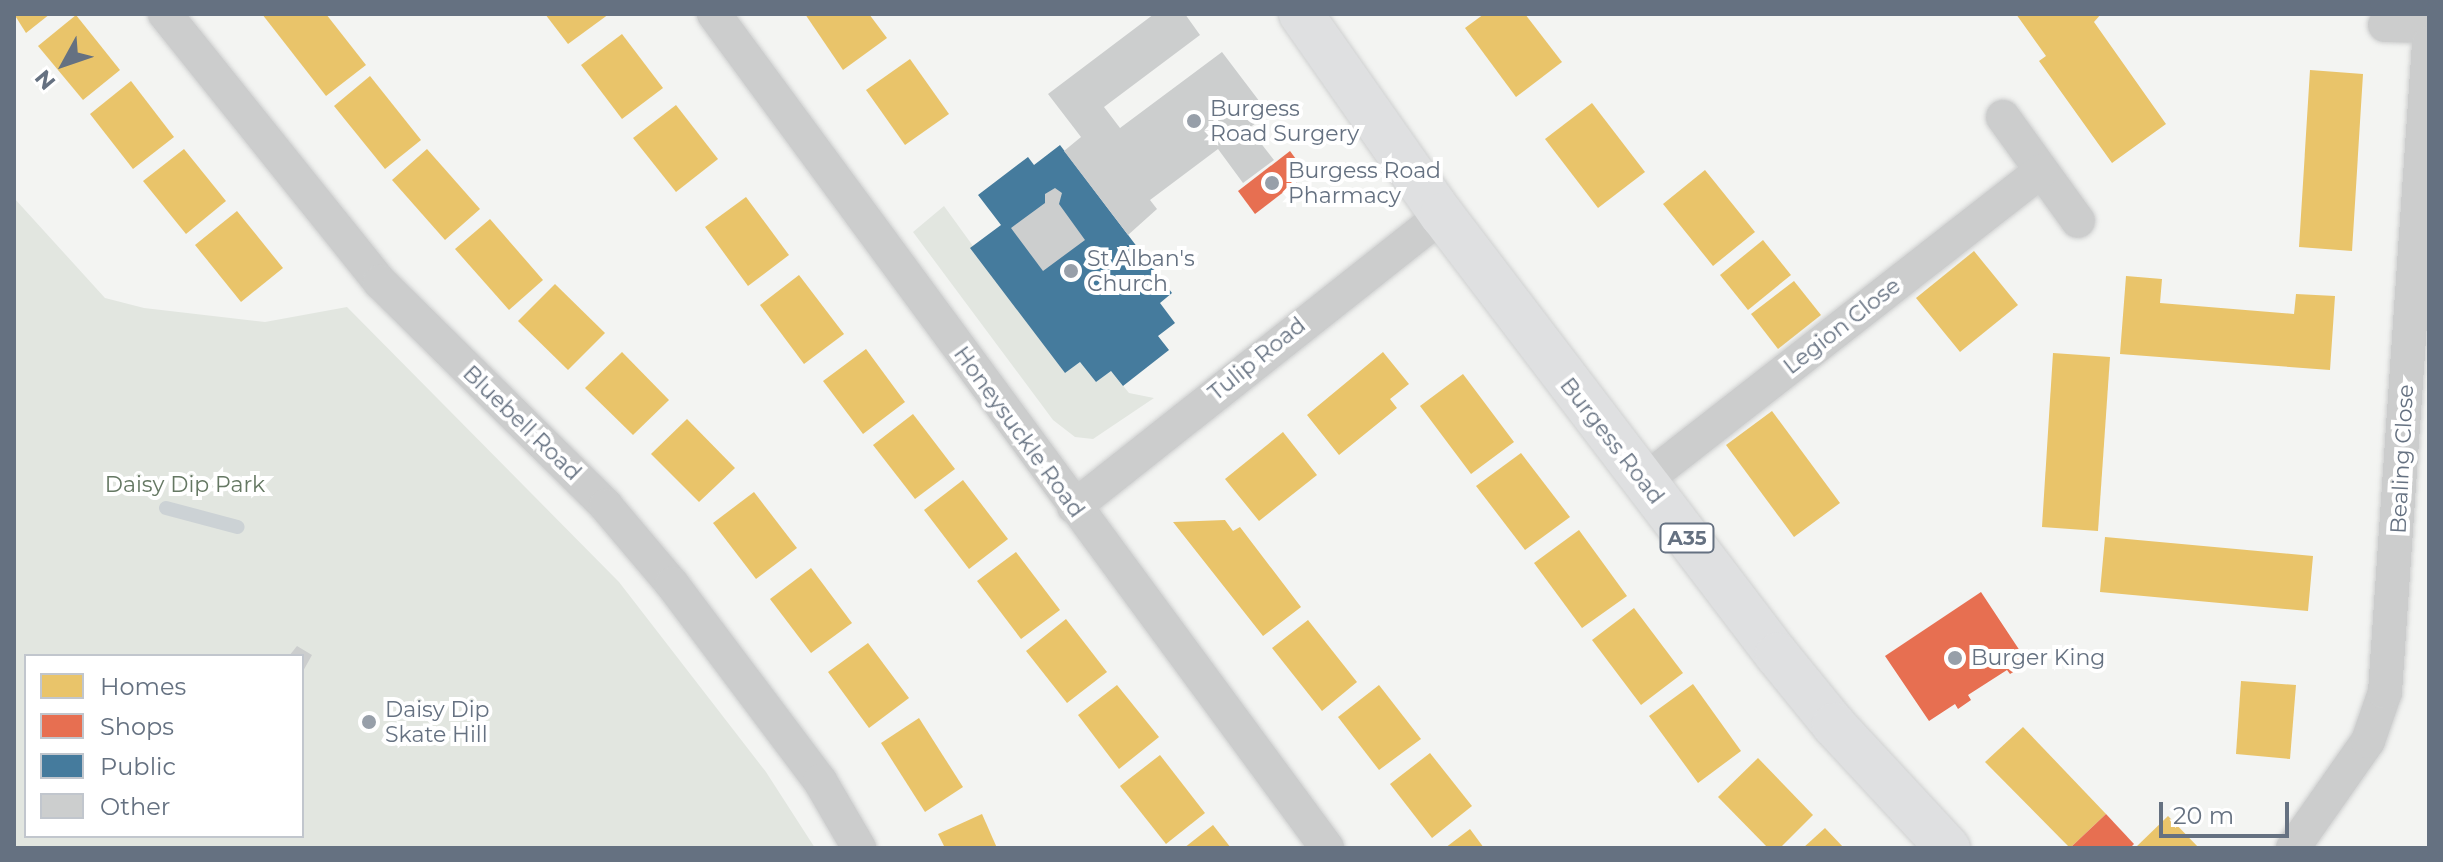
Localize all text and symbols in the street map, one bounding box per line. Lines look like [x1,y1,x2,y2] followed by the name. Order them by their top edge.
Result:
[24,24,104,104] north arrow
[29,64,61,95] text: N
[1210,95,1359,146] place label: Burgess Road Surgery
[1185,112,1203,130] marker: Burgess Road Surgery
[1288,157,1441,208] place label: Burgess Road Pharmacy
[1263,174,1281,192] marker: Burgess Road Pharmacy
[1087,245,1195,296] place label: St Alban's Church
[1062,262,1080,280] marker: St Alban's Church
[1778,272,1906,380] street label: Legion Close
[1203,312,1311,406] street label: Tulip Road
[948,341,1090,523] street label: Honeysuckle Road
[457,360,587,486] street label: Bluebell Road
[1554,373,1670,509] street label: Burgess Road
[2385,384,2419,534] street label: Bealing Close
[105,472,265,498] park label: Daisy Dip Park
[1659,522,1715,554] road number: A35
[1971,645,2105,671] place label: Burger King
[1946,649,1964,667] marker: Burger King
[24,654,304,838] legend
[100,672,186,701] text: Homes
[385,696,489,748] place label: Daisy Dip Skate Hill
[100,712,174,741] text: Shops
[360,713,378,731] marker: Daisy Dip Skate Hill
[100,752,176,781] text: Public
[2163,786,2293,836] scale bar
[100,792,170,821] text: Other
[2173,801,2234,830] text: 20 m

